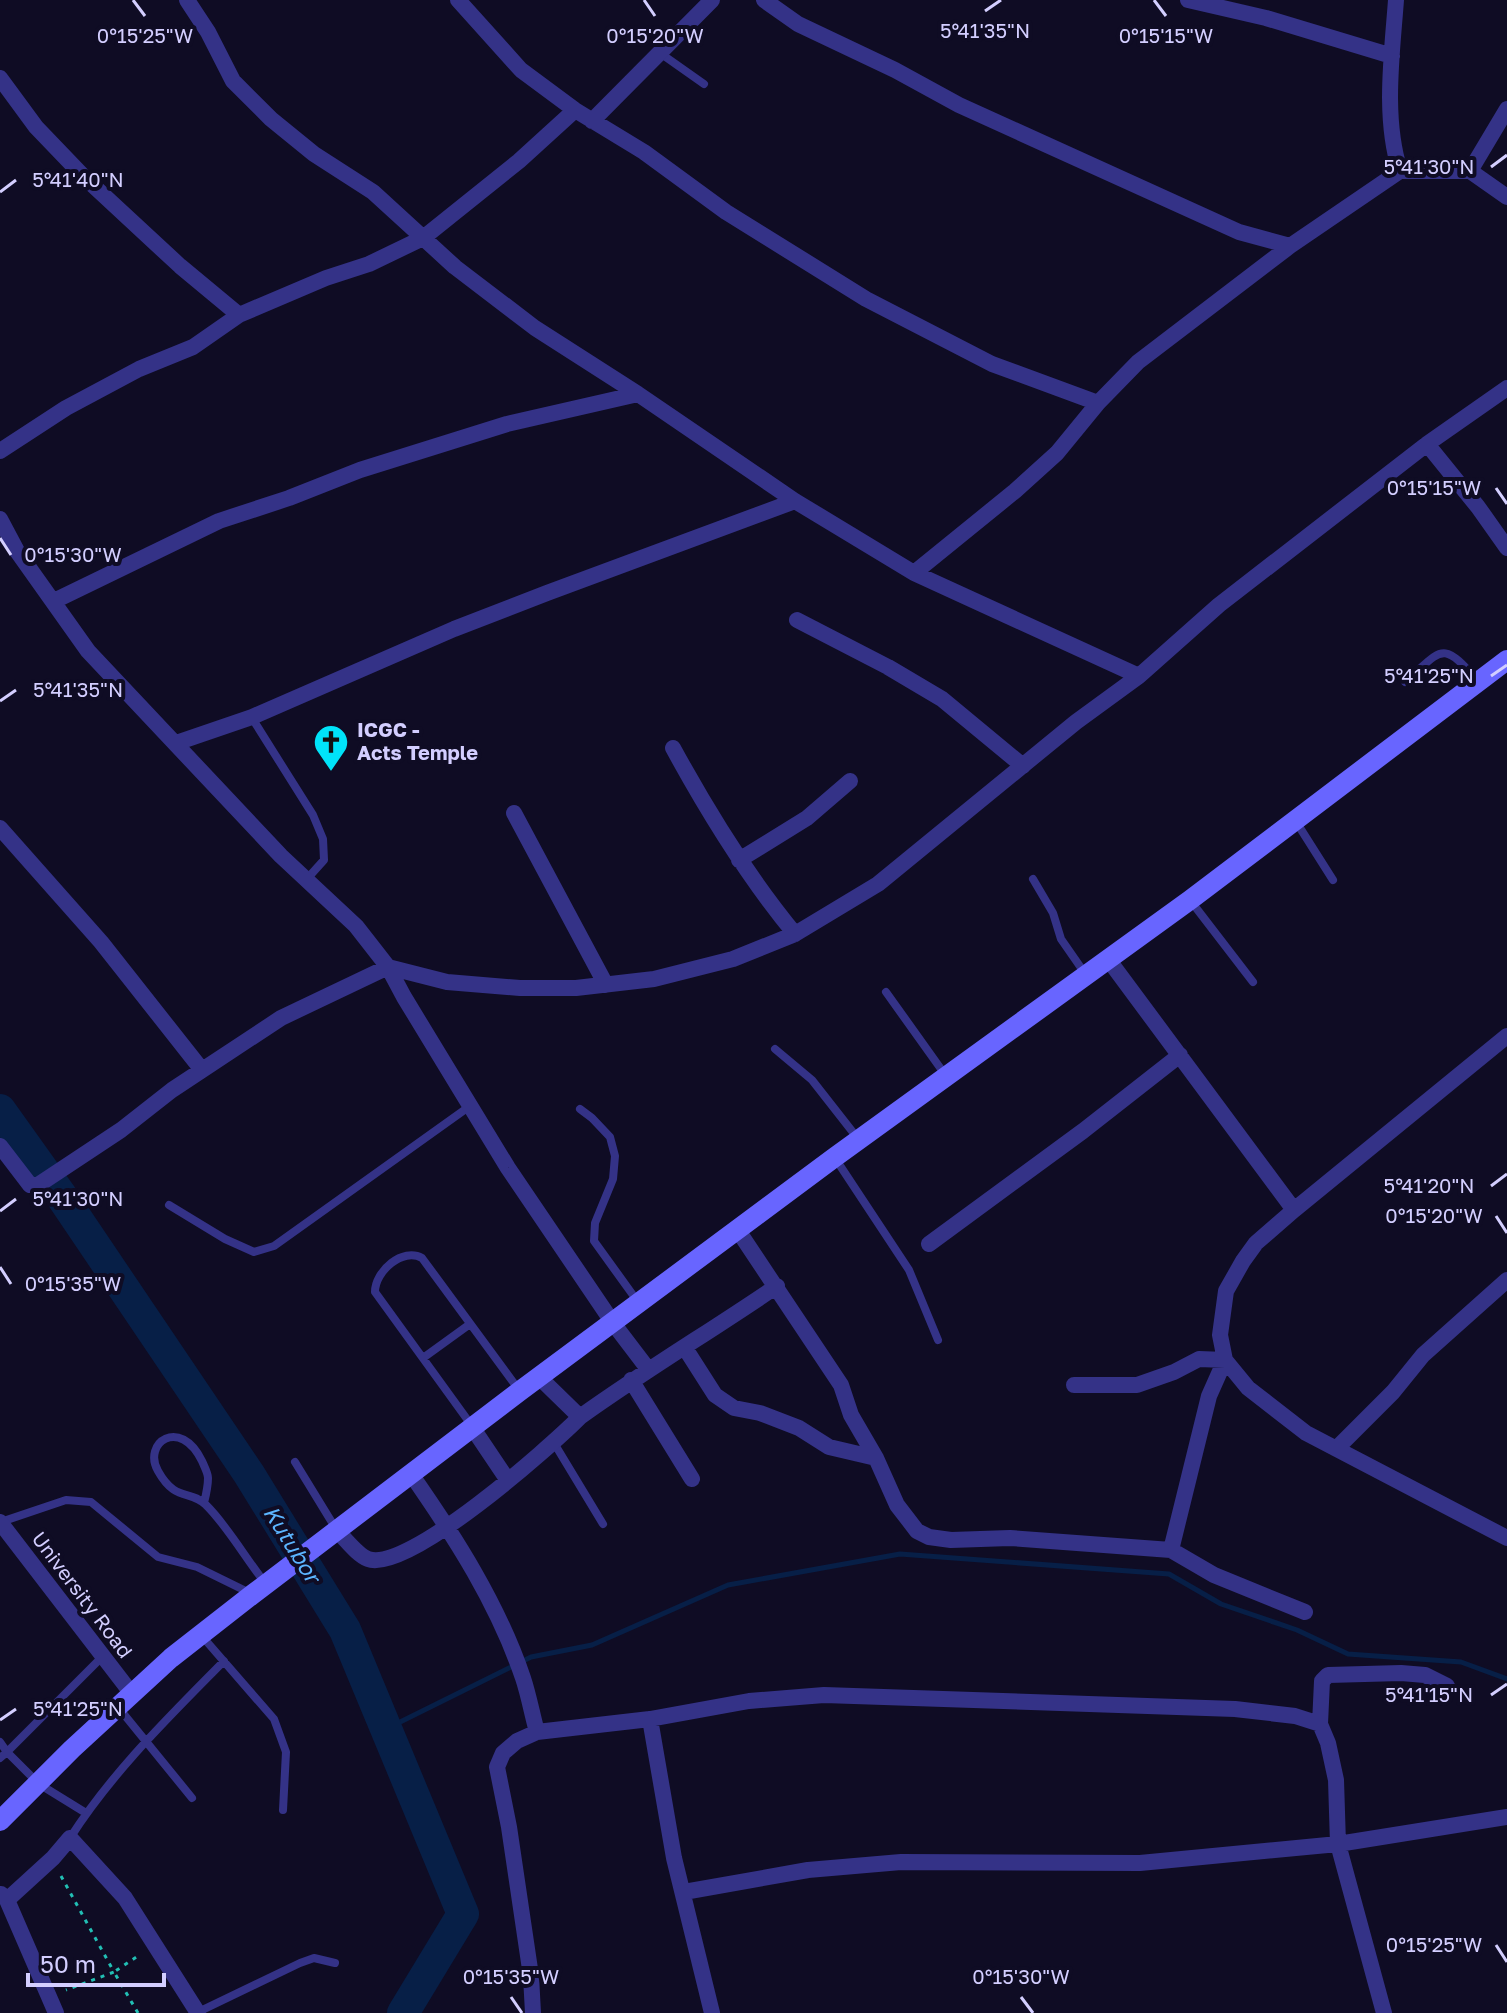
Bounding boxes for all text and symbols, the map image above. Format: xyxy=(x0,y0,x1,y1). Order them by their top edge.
text: 5°41'35"N xyxy=(940,18,1030,42)
text: 0°15'25"W xyxy=(97,23,193,47)
text: 0°15'20"W xyxy=(606,23,704,47)
text: 0°15'15"W xyxy=(1119,23,1213,47)
text: 5°41'30"N xyxy=(1384,154,1475,178)
text: 5°41'40"N xyxy=(32,167,124,191)
text: 0°15'15"W xyxy=(1387,475,1481,499)
text: 0°15'30"W xyxy=(24,542,122,566)
text: 5°41'25"N xyxy=(1384,663,1474,687)
text: 5°41'35"N xyxy=(33,677,123,701)
place label: ICGC - Acts Temple xyxy=(357,717,478,764)
church icon: ICGC - Acts Temple xyxy=(312,723,350,773)
text: 5°41'20"N xyxy=(1384,1173,1474,1197)
text: 5°41'30"N xyxy=(33,1186,124,1210)
text: 0°15'20"W xyxy=(1385,1203,1483,1227)
text: 0°15'35"W xyxy=(25,1271,121,1295)
water label: Kutubor xyxy=(258,1500,328,1590)
street label: University Road xyxy=(27,1526,138,1662)
text: 5°41'15"N xyxy=(1385,1682,1473,1706)
text: 5°41'25"N xyxy=(33,1696,123,1720)
text: 0°15'25"W xyxy=(1386,1932,1482,1956)
scale bar xyxy=(28,1937,164,1987)
text: 50 m xyxy=(40,1949,96,1978)
text: 0°15'35"W xyxy=(463,1964,559,1988)
text: 0°15'30"W xyxy=(972,1964,1070,1988)

